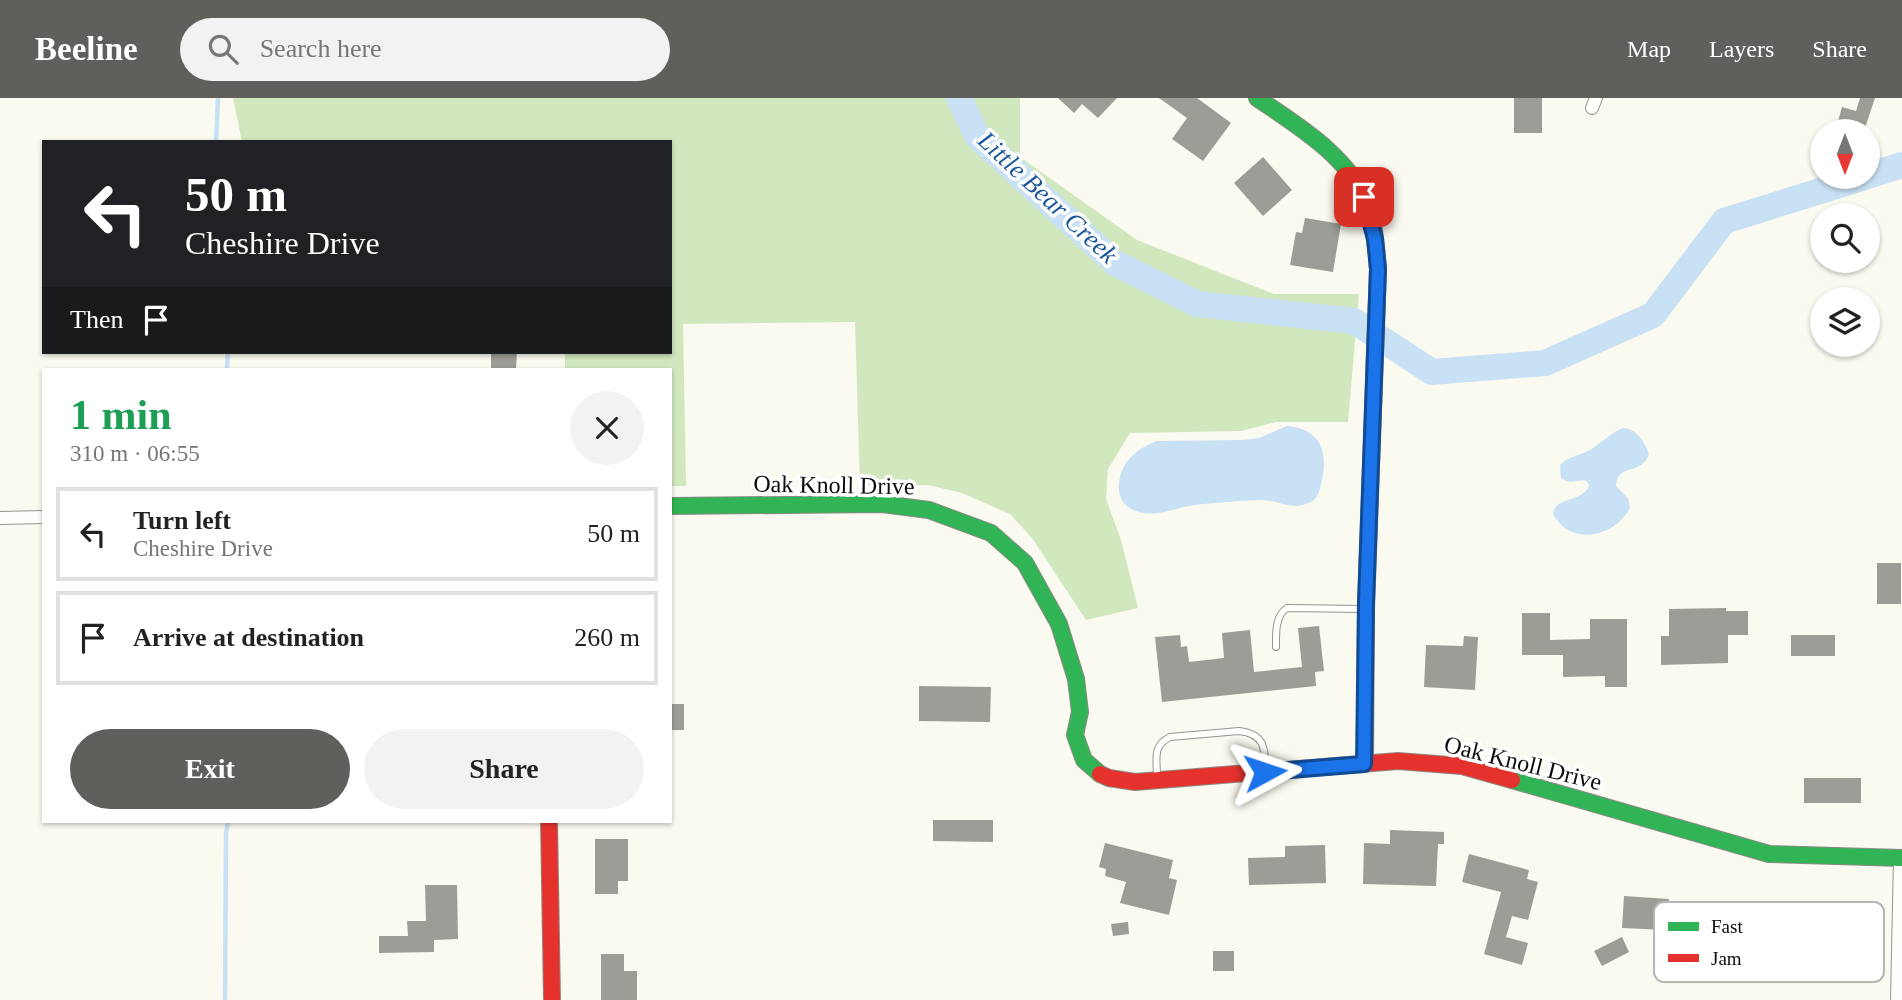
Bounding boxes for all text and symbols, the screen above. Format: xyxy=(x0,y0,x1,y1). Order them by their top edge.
search box xyxy=(180,18,670,81)
icon: search xyxy=(204,30,242,68)
text: Beeline xyxy=(35,31,138,67)
text: Search here xyxy=(260,34,382,63)
text: Map xyxy=(1627,36,1671,62)
text: Layers xyxy=(1709,36,1774,62)
text: Share xyxy=(1812,36,1867,62)
north arrow xyxy=(1810,119,1880,189)
map controls xyxy=(1810,119,1880,357)
water label: Little Bear Creek xyxy=(971,125,1124,270)
text: 50 m xyxy=(185,167,287,222)
pin xyxy=(1334,167,1394,227)
icon: left xyxy=(70,168,161,259)
icon: arrive xyxy=(1345,178,1383,216)
button: search xyxy=(1810,203,1880,273)
text: Cheshire Drive xyxy=(185,225,380,261)
button: layers xyxy=(1810,287,1880,357)
icon: arrive xyxy=(137,301,175,339)
text: Then xyxy=(70,305,123,334)
button: close xyxy=(570,391,644,465)
text: 1 min xyxy=(70,392,172,438)
text: 310 m · 06:55 xyxy=(70,441,200,466)
street label: Oak Knoll Drive xyxy=(753,471,915,499)
text: Turn left xyxy=(133,506,231,535)
icon: left xyxy=(74,515,112,553)
text: 50 m xyxy=(587,519,640,548)
text: Cheshire Drive xyxy=(133,536,273,561)
icon: arrive xyxy=(74,619,112,657)
text: Arrive at destination xyxy=(133,623,364,652)
text: 260 m xyxy=(574,623,640,652)
button: Exit xyxy=(70,729,350,809)
button: Share xyxy=(364,729,644,809)
street label: Oak Knoll Drive xyxy=(1442,731,1604,795)
position arrow xyxy=(1228,735,1302,809)
legend xyxy=(1654,902,1884,982)
text: Fast xyxy=(1711,916,1743,937)
text: Jam xyxy=(1711,948,1742,969)

